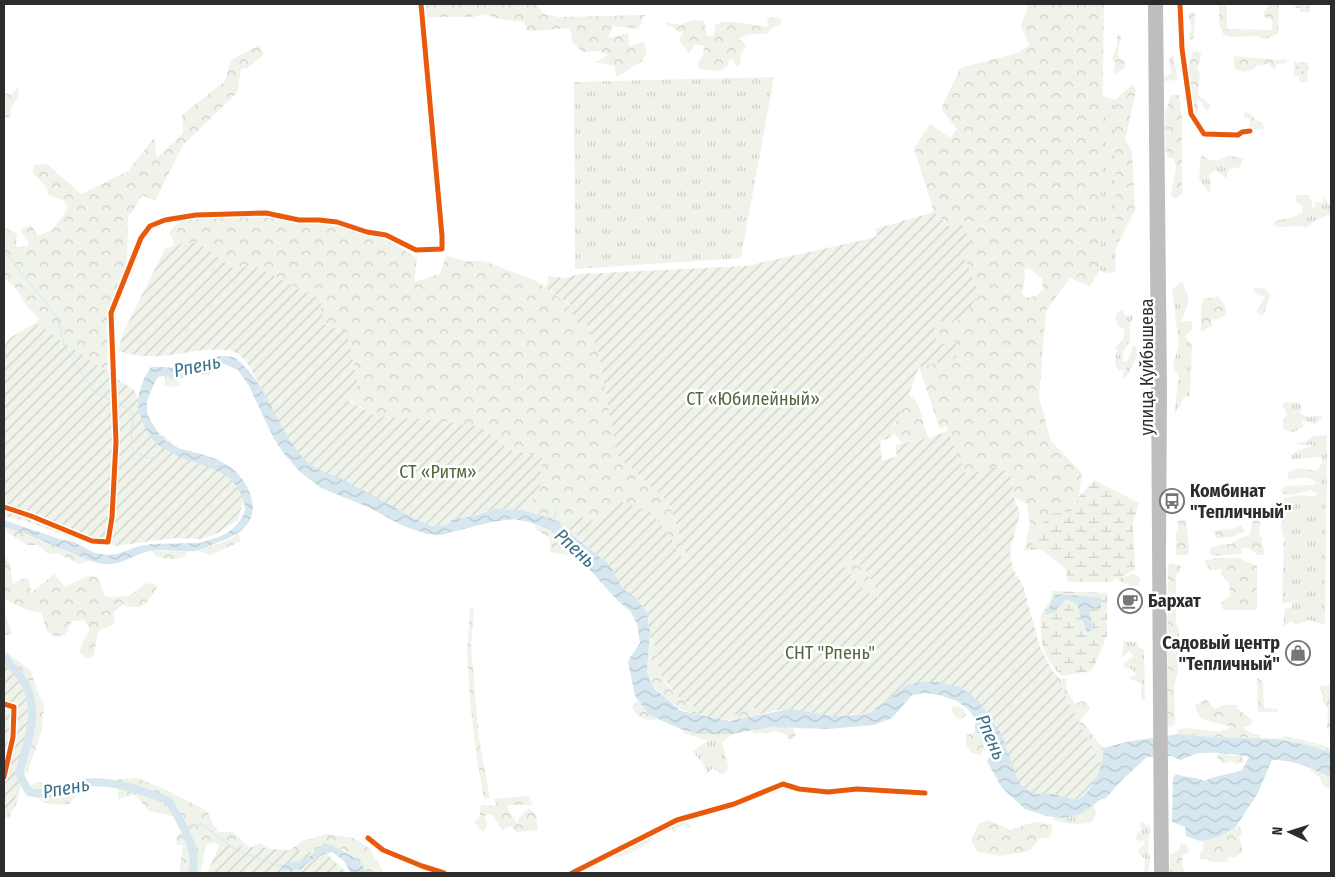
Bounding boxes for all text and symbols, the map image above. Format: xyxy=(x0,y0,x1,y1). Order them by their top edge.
street label: улица Куйбышева xyxy=(1136,298,1158,436)
water label: Рпень xyxy=(172,350,223,382)
park label: СТ «Юбилейный» xyxy=(686,388,820,410)
park label: СТ «Ритм» xyxy=(399,461,477,483)
place label: Комбинат "Тепличный" xyxy=(1190,480,1292,523)
bus stop icon: Комбинат "Тепличный" xyxy=(1159,488,1185,514)
water label: Рпень xyxy=(550,524,600,573)
cafe icon: Бархат xyxy=(1117,588,1143,614)
place label: Бархат xyxy=(1148,590,1201,612)
place label: Садовый центр "Тепличный" xyxy=(1162,632,1280,675)
shop icon: Садовый центр "Тепличный" xyxy=(1285,640,1311,666)
park label: СНТ "Рпень" xyxy=(785,642,875,664)
water label: Рпень xyxy=(971,711,1011,763)
water label: Рпень xyxy=(41,773,91,803)
north arrow xyxy=(1265,807,1315,857)
text: N xyxy=(1269,826,1286,836)

